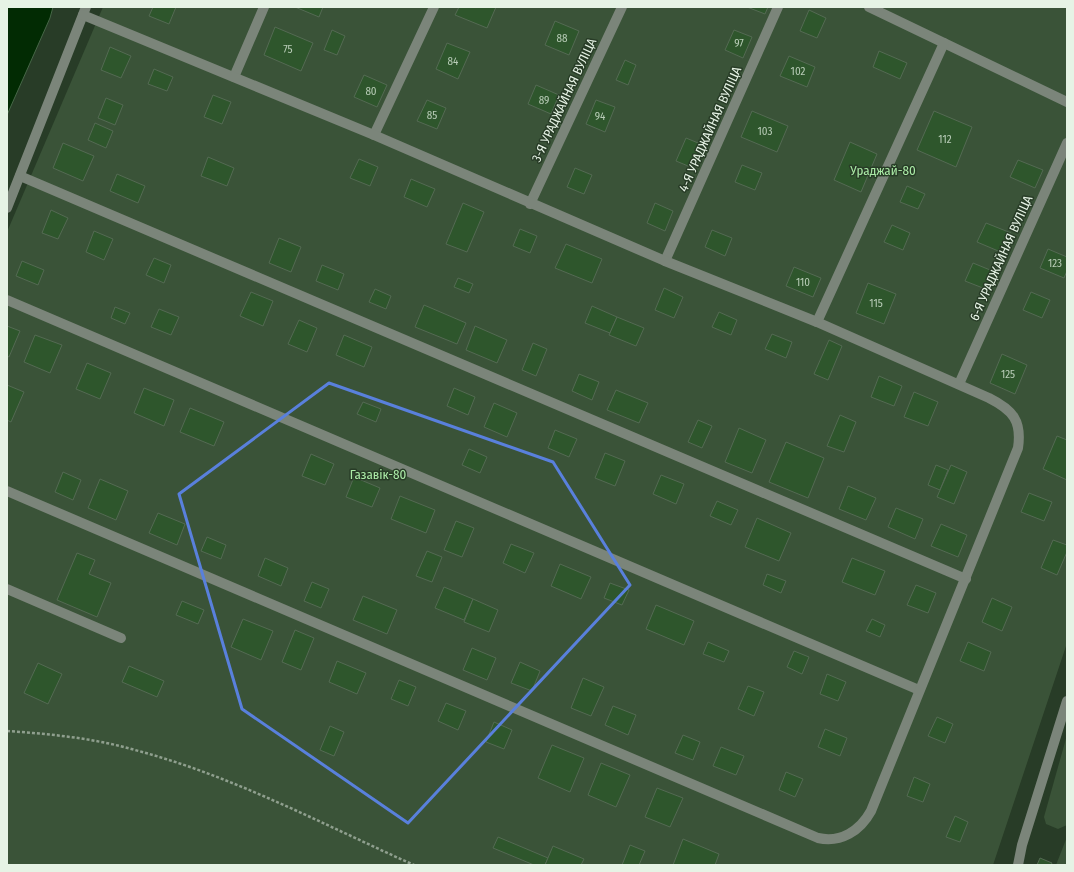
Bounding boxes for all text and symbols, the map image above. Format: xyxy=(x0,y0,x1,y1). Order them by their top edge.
house number: 88 xyxy=(557,32,568,45)
street label: 3-Я УРАДЖАЙНАЯ ВУЛІЦА xyxy=(529,36,599,164)
house number: 97 xyxy=(734,37,744,50)
house number: 75 xyxy=(283,43,293,56)
house number: 84 xyxy=(448,55,459,68)
street label: 4-Я УРАДЖАЙНАЯ ВУЛІЦА xyxy=(676,64,744,194)
house number: 102 xyxy=(791,65,806,78)
house number: 80 xyxy=(365,85,377,98)
house number: 89 xyxy=(539,94,549,107)
house number: 85 xyxy=(427,109,437,122)
house number: 94 xyxy=(595,110,606,123)
house number: 103 xyxy=(758,125,772,138)
house number: 112 xyxy=(938,133,952,146)
park label: Ураджай-80 xyxy=(849,163,916,178)
street label: 6-Я УРАДЖАЙНАЯ ВУЛІЦА xyxy=(967,193,1035,323)
house number: 123 xyxy=(1048,257,1062,270)
house number: 110 xyxy=(796,276,810,289)
house number: 115 xyxy=(869,297,883,310)
house number: 125 xyxy=(1001,368,1015,381)
park label: Газавік-80 xyxy=(350,467,407,482)

